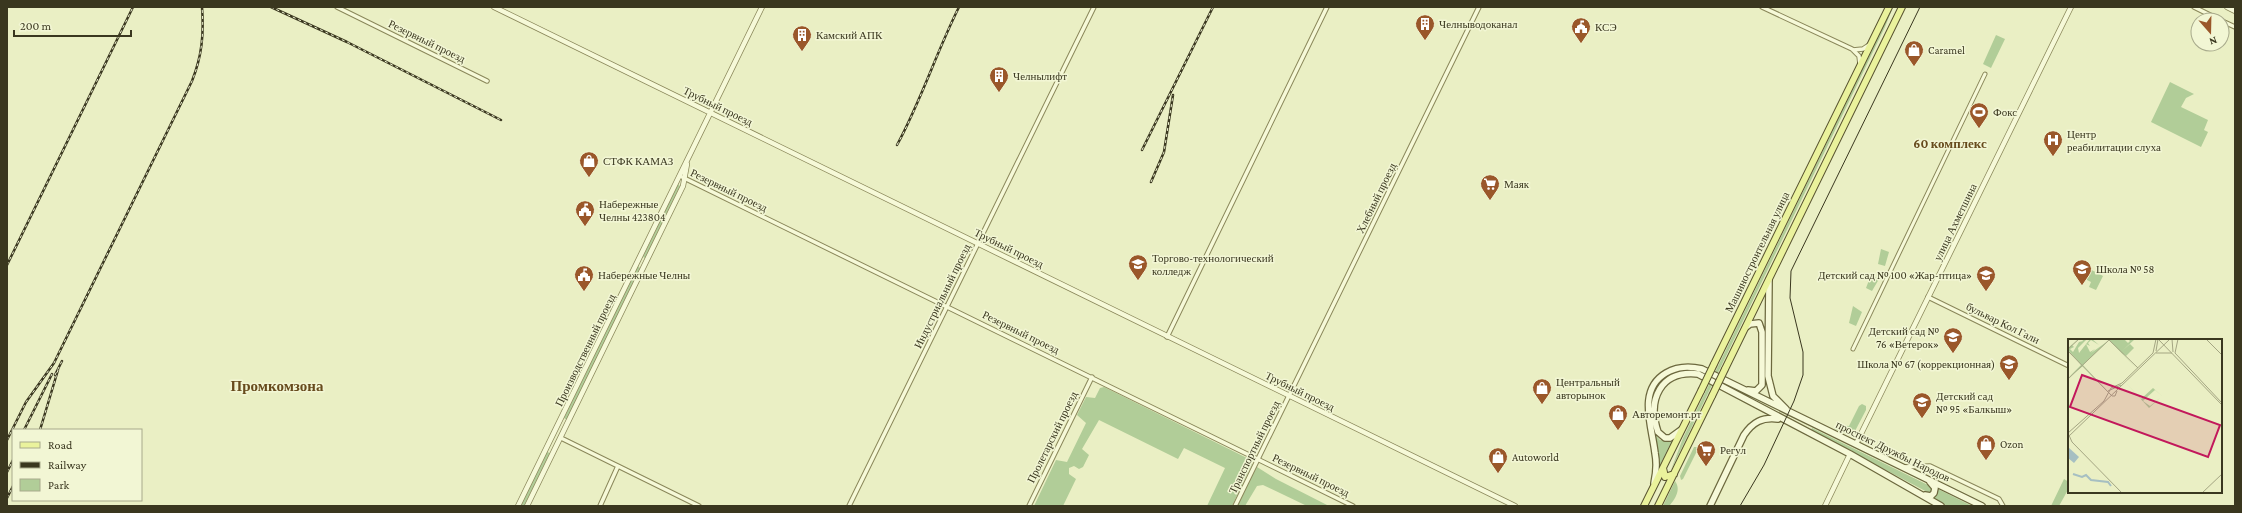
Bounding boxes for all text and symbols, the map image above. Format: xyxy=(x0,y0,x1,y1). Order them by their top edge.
scale bar xyxy=(14,12,131,38)
north arrow xyxy=(2190,12,2230,52)
building icon: Челныводоканал xyxy=(1414,13,1436,41)
public building icon: КСЭ xyxy=(1570,16,1592,44)
street label: Резервный проезд xyxy=(387,17,468,65)
place label: Челныводоканал xyxy=(1439,18,1518,30)
text: 200 m xyxy=(20,19,52,33)
place label: КСЭ xyxy=(1595,21,1617,33)
building icon: Камский АПК xyxy=(791,24,813,52)
place label: Камский АПК xyxy=(816,29,883,41)
text: N xyxy=(2207,34,2219,48)
shop icon: Caramel xyxy=(1903,39,1925,67)
place label: Caramel xyxy=(1928,44,1965,56)
building icon: Челнылифт xyxy=(988,65,1010,93)
place label: Челнылифт xyxy=(1013,70,1067,82)
street label: Трубный проезд xyxy=(681,84,755,128)
sports icon: Фокс xyxy=(1968,101,1990,129)
place label: Фокс xyxy=(1993,106,2017,118)
place label: Центр реабилитации слуха xyxy=(2067,128,2161,153)
hospital icon: Центр реабилитации слуха xyxy=(2042,129,2064,157)
district label: 60 комплекс xyxy=(1913,136,1987,151)
shop icon: СТФК КАМАЗ xyxy=(578,150,600,178)
place label: СТФК КАМАЗ xyxy=(603,155,674,167)
street label: Хлебный проезд xyxy=(1354,160,1398,235)
street label: Резервный проезд xyxy=(689,166,770,214)
supermarket icon: Маяк xyxy=(1479,173,1501,201)
place label: Маяк xyxy=(1504,178,1530,190)
street label: улица Ахметшина xyxy=(1931,181,1979,263)
street label: Машиностроительная улица xyxy=(1723,190,1792,314)
place label: Набережные Челны 423804 xyxy=(599,198,666,223)
public building icon: Набережные Челны 423804 xyxy=(574,199,596,227)
street label: Трубный проезд xyxy=(972,226,1046,270)
street label: Индустриальный проезд xyxy=(911,241,973,350)
place label: Торгово-технологический колледж xyxy=(1152,252,1274,277)
school or university icon: Торгово-технологический колледж xyxy=(1127,253,1149,281)
school or university icon: Школа № 58 xyxy=(2071,258,2093,286)
place label: Школа № 58 xyxy=(2096,263,2154,275)
public building icon: Набережные Челны xyxy=(573,264,595,292)
school or university icon: Детский сад № 100 «Жар-птица» xyxy=(1975,264,1997,292)
place label: Набережные Челны xyxy=(598,269,691,281)
place label: Детский сад № 100 «Жар-птица» xyxy=(1818,269,1972,281)
street label: Производственный проезд xyxy=(553,291,618,408)
street label: бульвар Кол Гали xyxy=(1964,300,2042,346)
street label: Резервный проезд xyxy=(981,308,1062,356)
place label: Детский сад № 76 «Ветерок» xyxy=(1868,325,1939,350)
school or university icon: Детский сад № 76 «Ветерок» xyxy=(1942,326,1964,354)
inset map xyxy=(2068,339,2222,493)
school or university icon: Школа № 67 (коррекционная) xyxy=(1998,353,2020,381)
place label: Школа № 67 (коррекционная) xyxy=(1857,358,1995,371)
street label: Трубный проезд xyxy=(1263,369,1337,413)
place label: Центральный авторынок xyxy=(1556,376,1620,401)
shop icon: Центральный авторынок xyxy=(1531,377,1553,405)
district label: Промкомзона xyxy=(231,378,324,394)
street label: Пролетарский проезд xyxy=(1025,389,1080,485)
place label: Детский сад № 95 «Балкыш» xyxy=(1936,390,2012,415)
school or university icon: Детский сад № 95 «Балкыш» xyxy=(1911,391,1933,419)
street label: Транспортный проезд xyxy=(1226,398,1282,495)
shop icon: Авторемонт.рт xyxy=(1607,403,1629,431)
place label: Авторемонт.рт xyxy=(1632,408,1701,420)
street label: проспект Дружбы Народов xyxy=(1834,418,1952,484)
legend xyxy=(12,429,142,501)
shop icon: Ozon xyxy=(1975,433,1997,461)
text: Road xyxy=(48,438,73,452)
place label: Ozon xyxy=(2000,438,2023,450)
supermarket icon: Регул xyxy=(1695,439,1717,467)
place label: Регул xyxy=(1720,444,1746,456)
shop icon: Autoworld xyxy=(1487,446,1509,474)
street label: Резервный проезд xyxy=(1271,451,1352,499)
place label: Autoworld xyxy=(1512,451,1559,463)
text: Railway xyxy=(48,458,87,472)
text: Park xyxy=(48,478,70,492)

